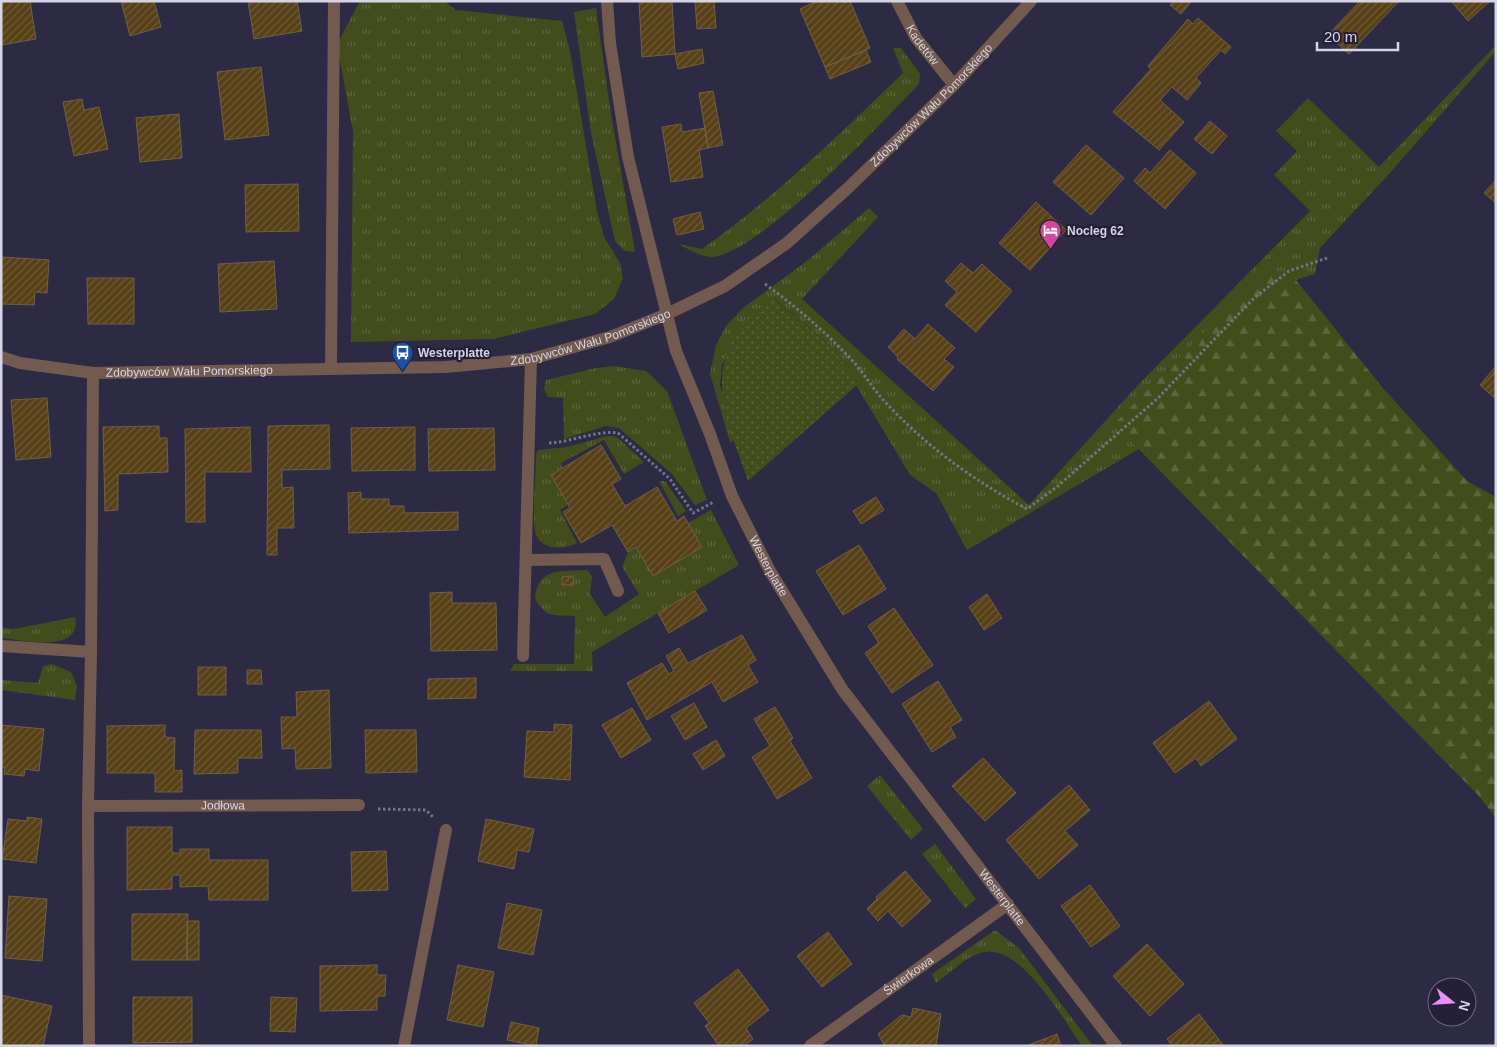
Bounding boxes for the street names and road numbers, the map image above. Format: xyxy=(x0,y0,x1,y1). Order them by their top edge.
street label: Kadetów xyxy=(903,22,942,68)
street label: Zdobywców Wału Pomorskiego xyxy=(867,41,995,169)
street label: Zdobywców Wału Pomorskiego xyxy=(510,306,673,368)
street label: Zdobywców Wału Pomorskiego xyxy=(106,363,273,380)
street label: Westerplatte xyxy=(746,533,791,599)
street label: Jodłowa xyxy=(201,798,245,813)
street label: Westerplatte xyxy=(976,867,1028,929)
street label: Świerkowa xyxy=(880,953,936,998)

